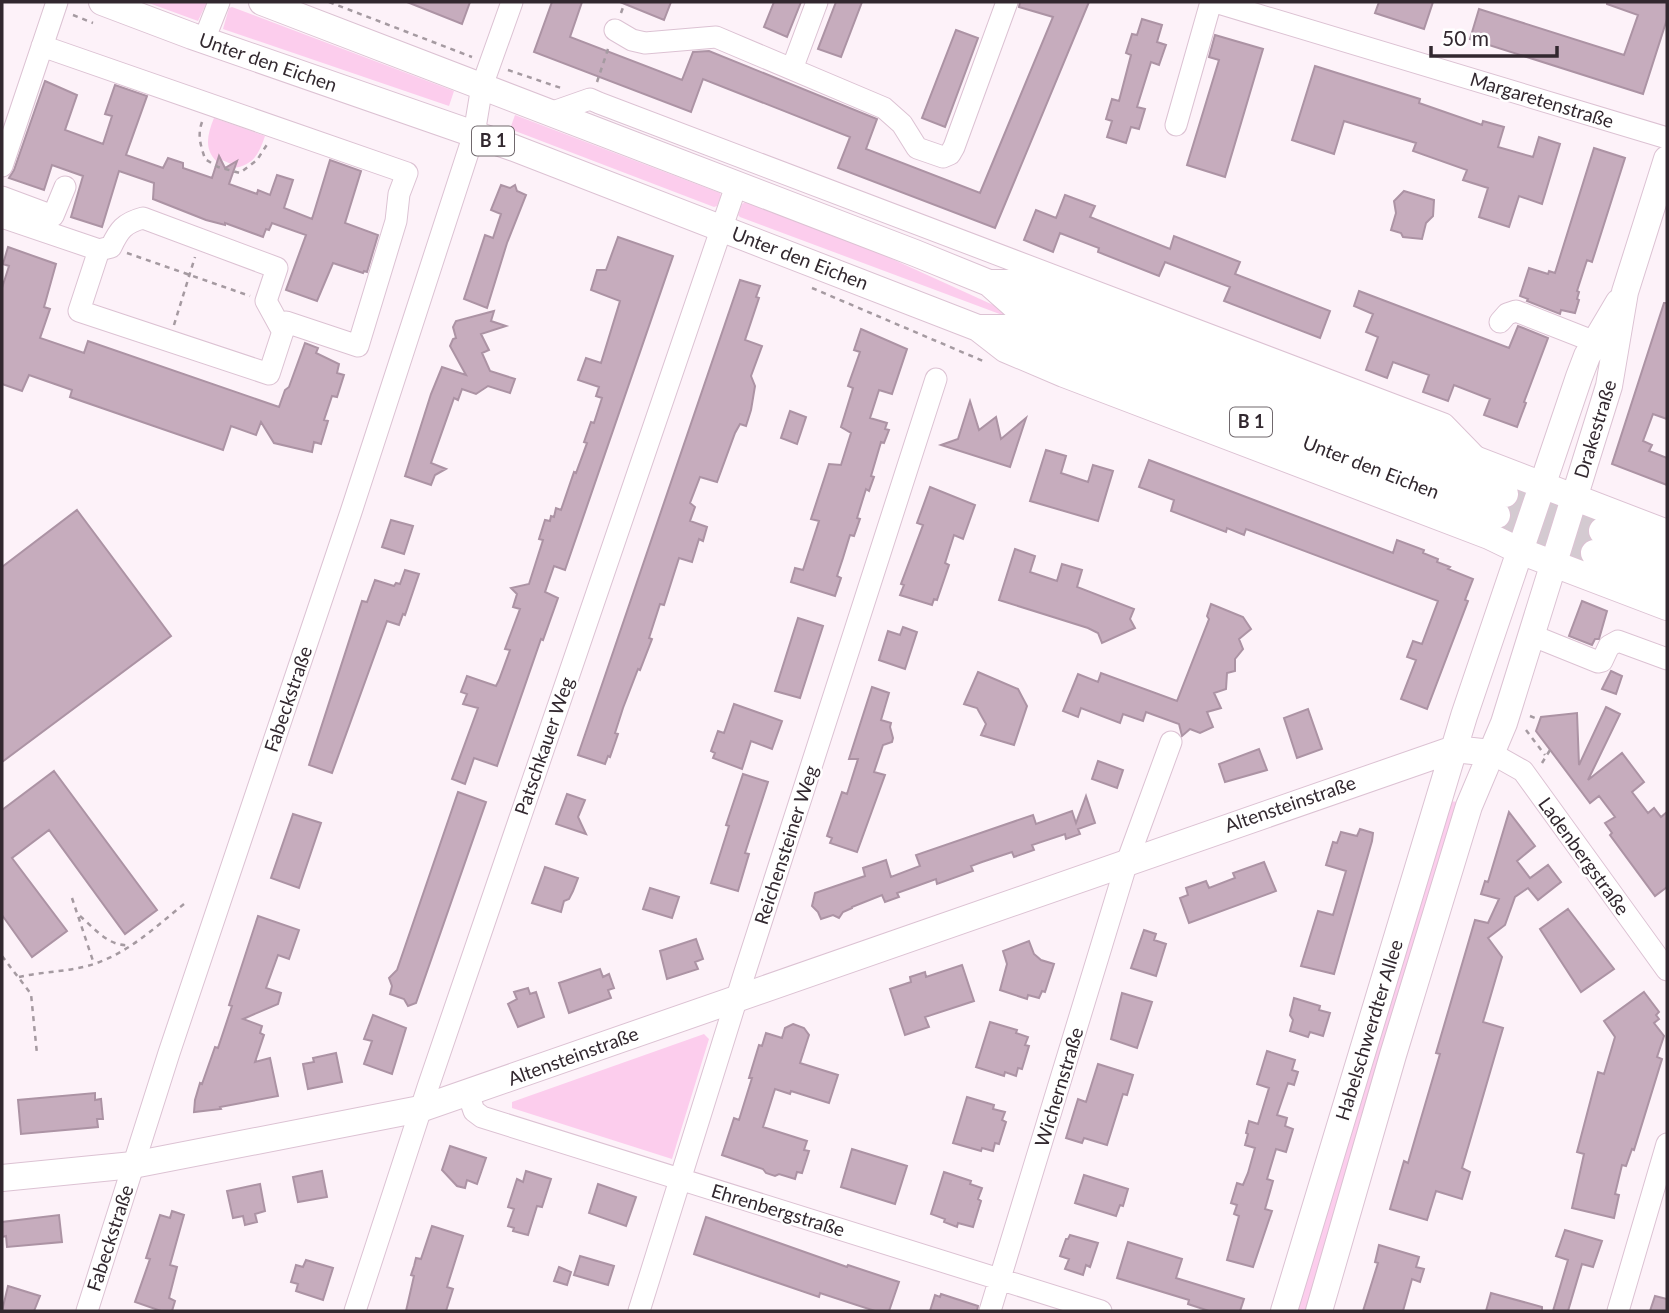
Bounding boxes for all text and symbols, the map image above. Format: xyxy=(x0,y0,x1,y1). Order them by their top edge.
scale bar xyxy=(1431,14,1557,58)
text: 50 m xyxy=(1442,25,1489,50)
street label: Unter den Eichen xyxy=(196,27,340,96)
street label: Margaretenstraße xyxy=(1468,67,1617,132)
road number: B 1 xyxy=(472,126,514,156)
street label: Unter den Eichen xyxy=(729,221,872,294)
street label: Drakestraße xyxy=(1569,377,1620,481)
road number: B 1 xyxy=(1230,408,1272,436)
street label: Unter den Eichen xyxy=(1300,430,1443,503)
street label: Fabeckstraße xyxy=(259,643,316,755)
street label: Patschkauer Weg xyxy=(509,674,578,818)
street label: Reichensteiner Weg xyxy=(749,762,822,927)
street label: Altensteinstraße xyxy=(1221,770,1358,837)
street label: Ladenbergstraße xyxy=(1534,792,1635,919)
street label: Habelschwerdter Allee xyxy=(1330,937,1407,1123)
street label: Altensteinstraße xyxy=(504,1021,641,1090)
street label: Wichernstraße xyxy=(1029,1024,1088,1149)
street label: Ehrenbergstraße xyxy=(709,1178,848,1241)
street label: Fabeckstraße xyxy=(82,1182,138,1294)

